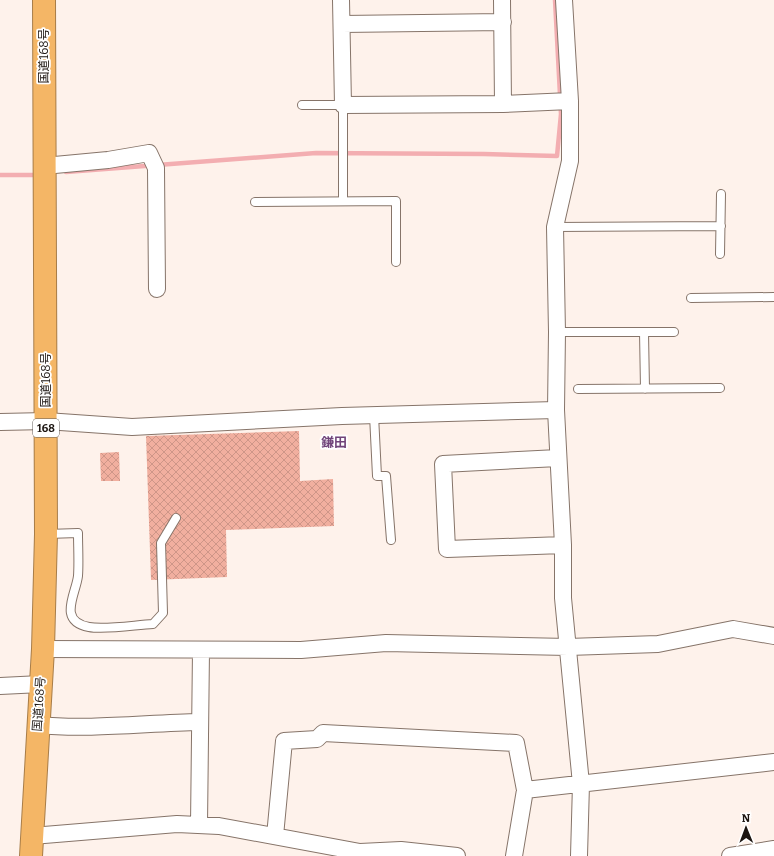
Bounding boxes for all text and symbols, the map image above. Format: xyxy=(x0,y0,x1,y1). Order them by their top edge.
street label: 国道168号 xyxy=(37,28,51,84)
street label: 国道168号 xyxy=(39,352,53,408)
road number: 168 xyxy=(33,419,59,437)
district label: 鎌田 xyxy=(321,435,347,450)
street label: 国道168号 xyxy=(30,676,48,732)
north arrow xyxy=(726,808,766,848)
text: N xyxy=(741,812,751,825)

